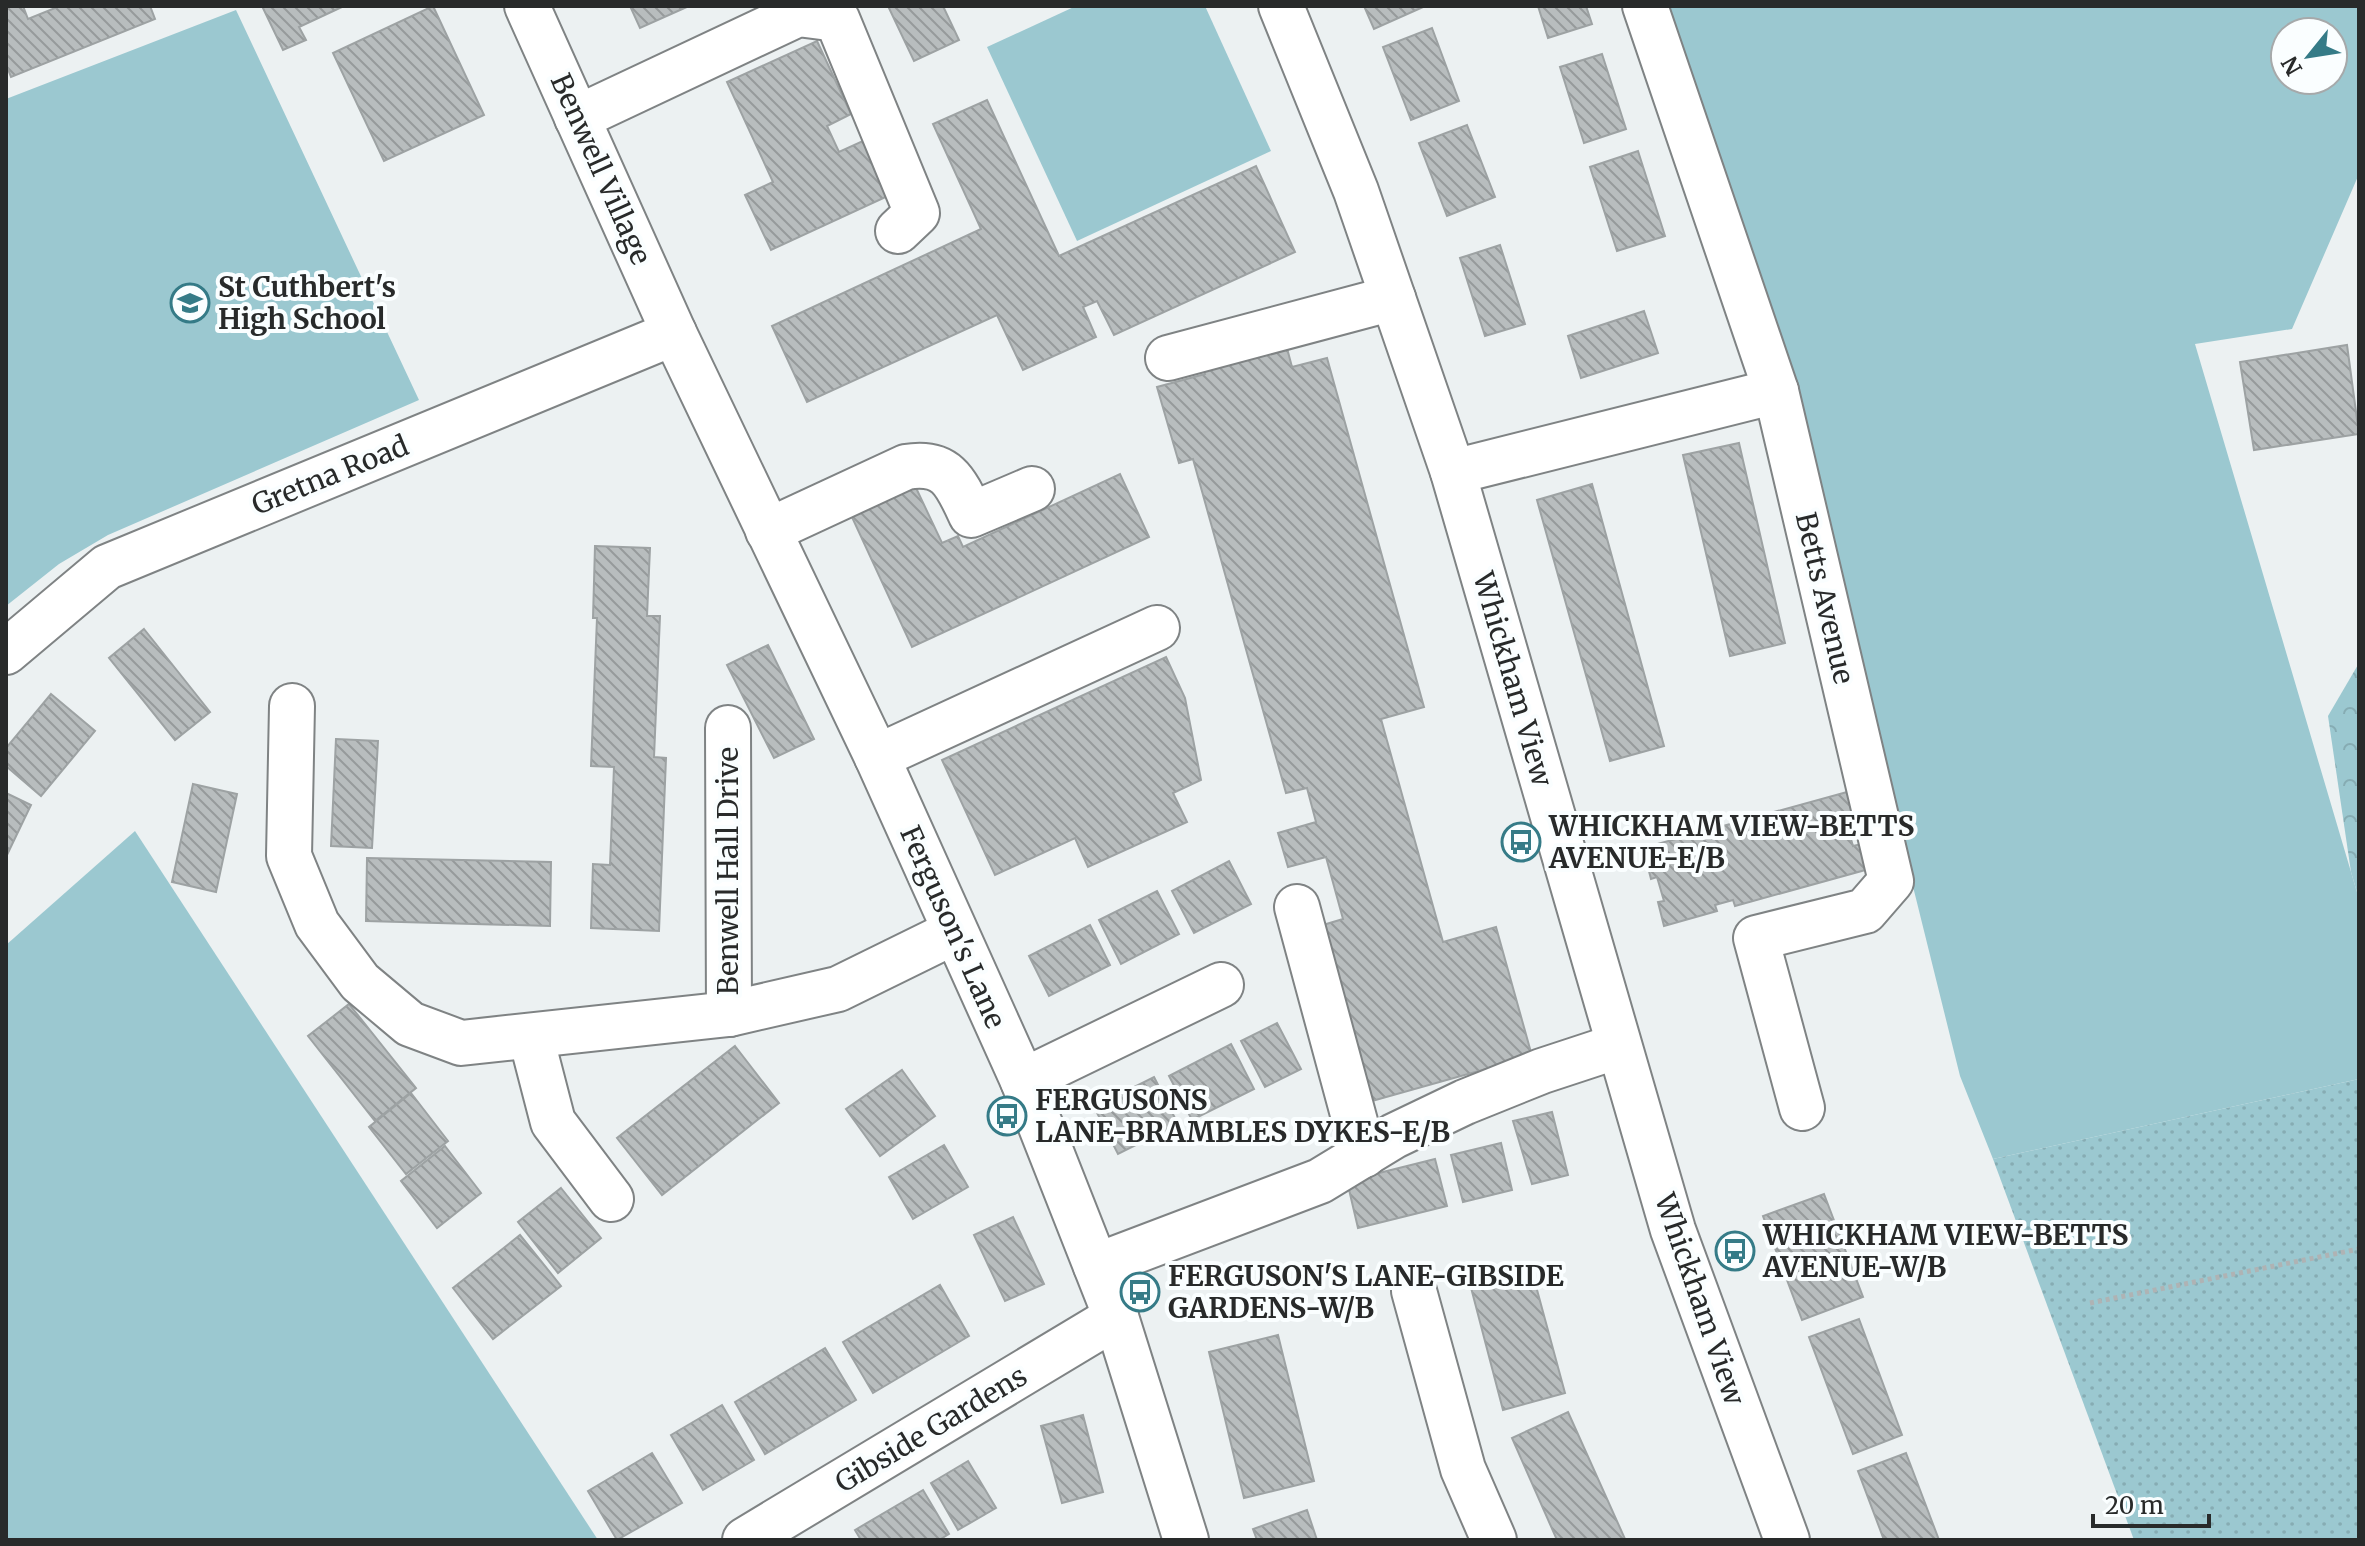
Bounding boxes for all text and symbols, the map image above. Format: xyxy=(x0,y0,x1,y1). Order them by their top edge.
north arrow xyxy=(2269,16,2349,96)
text: N xyxy=(2275,51,2308,81)
street label: Benwell Village xyxy=(543,68,659,270)
place label: St Cuthbert's High School xyxy=(218,269,396,337)
school or university icon: St Cuthbert's High School xyxy=(169,282,211,324)
street label: Gretna Road xyxy=(246,427,414,523)
street label: Betts Avenue xyxy=(1788,509,1862,687)
street label: Whickham View xyxy=(1465,567,1561,791)
street label: Benwell Hall Drive xyxy=(710,747,746,995)
place label: WHICKHAM VIEW-BETTS AVENUE-E/B xyxy=(1548,808,1914,876)
street label: Ferguson's Lane xyxy=(892,820,1014,1034)
bus stop icon: WHICKHAM VIEW-BETTS AVENUE-E/B xyxy=(1500,821,1542,863)
place label: FERGUSONS LANE-BRAMBLES DYKES-E/B xyxy=(1035,1082,1450,1150)
bus stop icon: FERGUSONS LANE-BRAMBLES DYKES-E/B xyxy=(986,1095,1028,1137)
street label: Whickham View xyxy=(1647,1188,1753,1410)
place label: WHICKHAM VIEW-BETTS AVENUE-W/B xyxy=(1762,1217,2128,1285)
bus stop icon: WHICKHAM VIEW-BETTS AVENUE-W/B xyxy=(1714,1230,1756,1272)
place label: FERGUSON'S LANE-GIBSIDE GARDENS-W/B xyxy=(1168,1258,1564,1326)
bus stop icon: FERGUSON'S LANE-GIBSIDE GARDENS-W/B xyxy=(1119,1271,1161,1313)
street label: Gibside Gardens xyxy=(829,1358,1033,1500)
scale bar xyxy=(2093,1478,2209,1528)
text: 20 m xyxy=(2105,1490,2164,1521)

